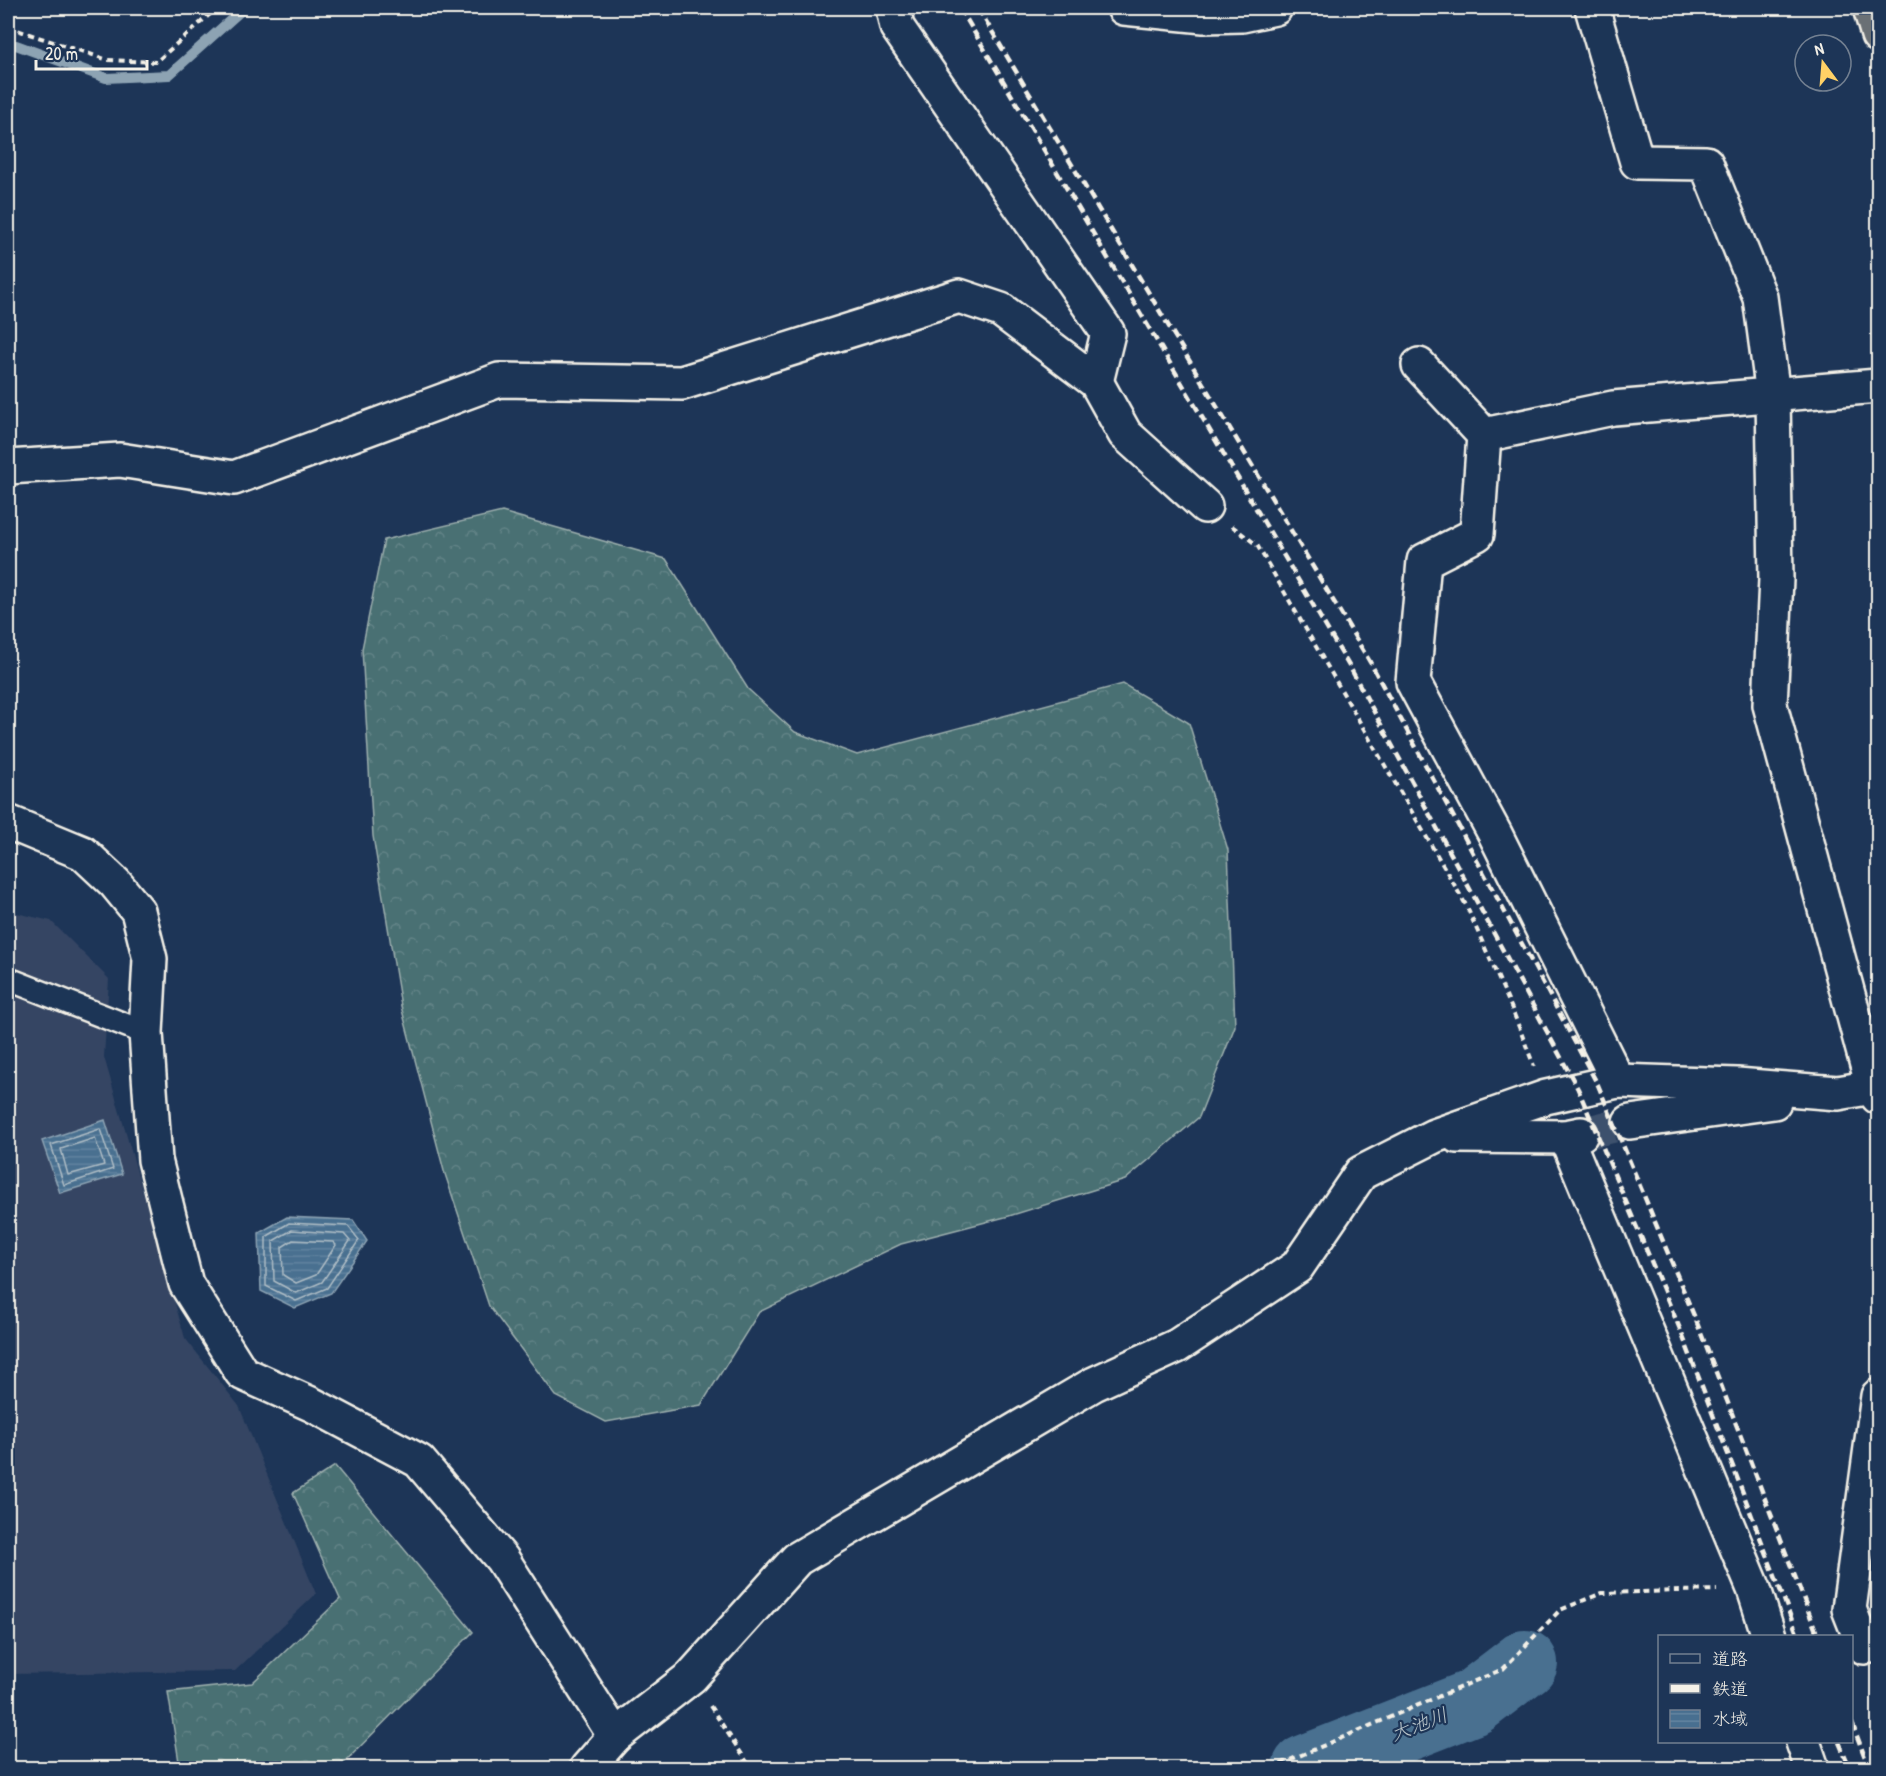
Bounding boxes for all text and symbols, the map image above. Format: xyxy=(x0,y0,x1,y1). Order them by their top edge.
scale bar xyxy=(36,33,147,71)
north arrow xyxy=(1793,33,1853,93)
text: N xyxy=(1812,37,1826,60)
text: 20 m xyxy=(45,41,78,66)
legend xyxy=(1658,1635,1853,1743)
text: 道路 xyxy=(1712,1646,1748,1671)
text: 鉄道 xyxy=(1712,1676,1748,1701)
water label: 大池川 xyxy=(1386,1700,1452,1747)
text: 水域 xyxy=(1712,1706,1748,1731)

